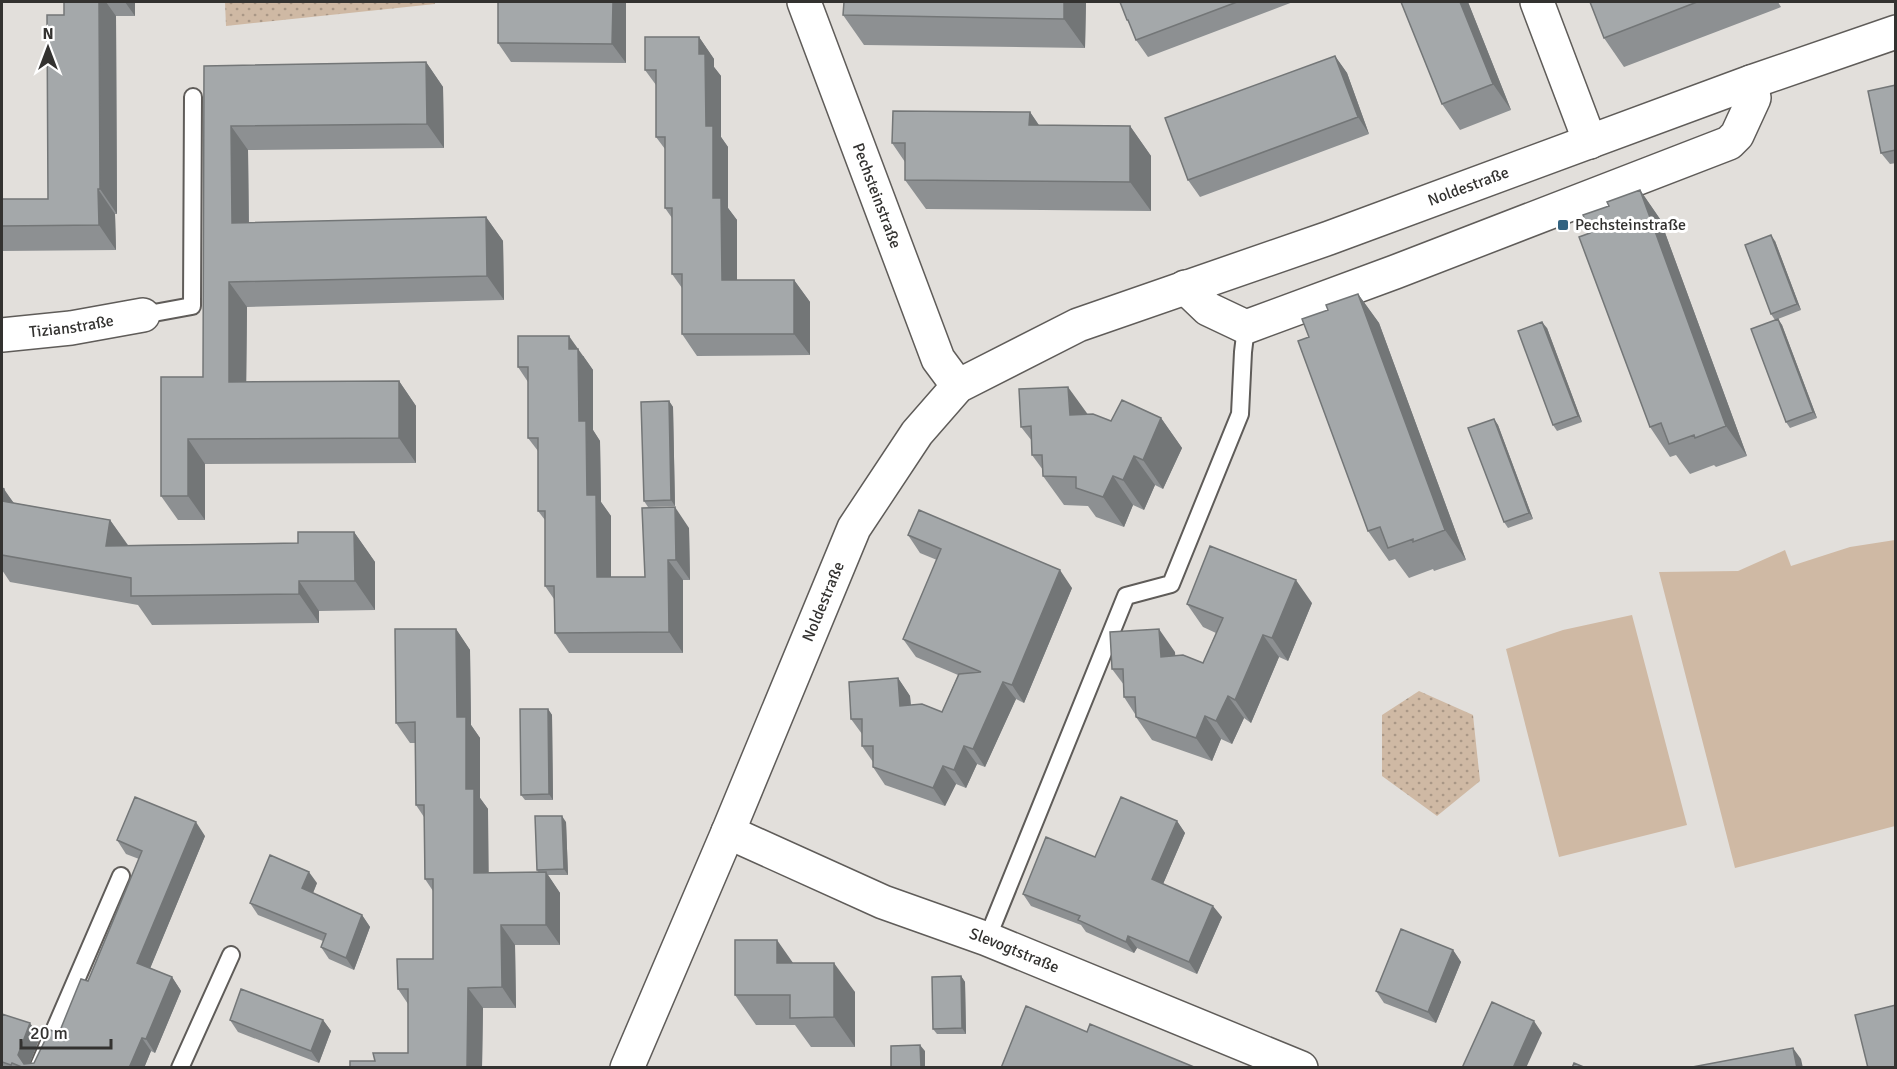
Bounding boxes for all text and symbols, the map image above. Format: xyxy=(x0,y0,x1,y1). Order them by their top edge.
north arrow xyxy=(18,18,78,78)
text: N xyxy=(42,24,54,44)
street label: Pechsteinstraße xyxy=(848,140,906,251)
street label: Noldestraße xyxy=(1425,162,1512,211)
place label: Pechsteinstraße xyxy=(1575,215,1686,235)
marker: Pechsteinstraße xyxy=(1556,218,1570,232)
street label: Tizianstraße xyxy=(28,310,115,342)
street label: Noldestraße xyxy=(798,559,849,645)
street label: Slevogtstraße xyxy=(967,924,1062,978)
scale bar xyxy=(21,1012,111,1050)
text: 20 m xyxy=(30,1022,68,1044)

